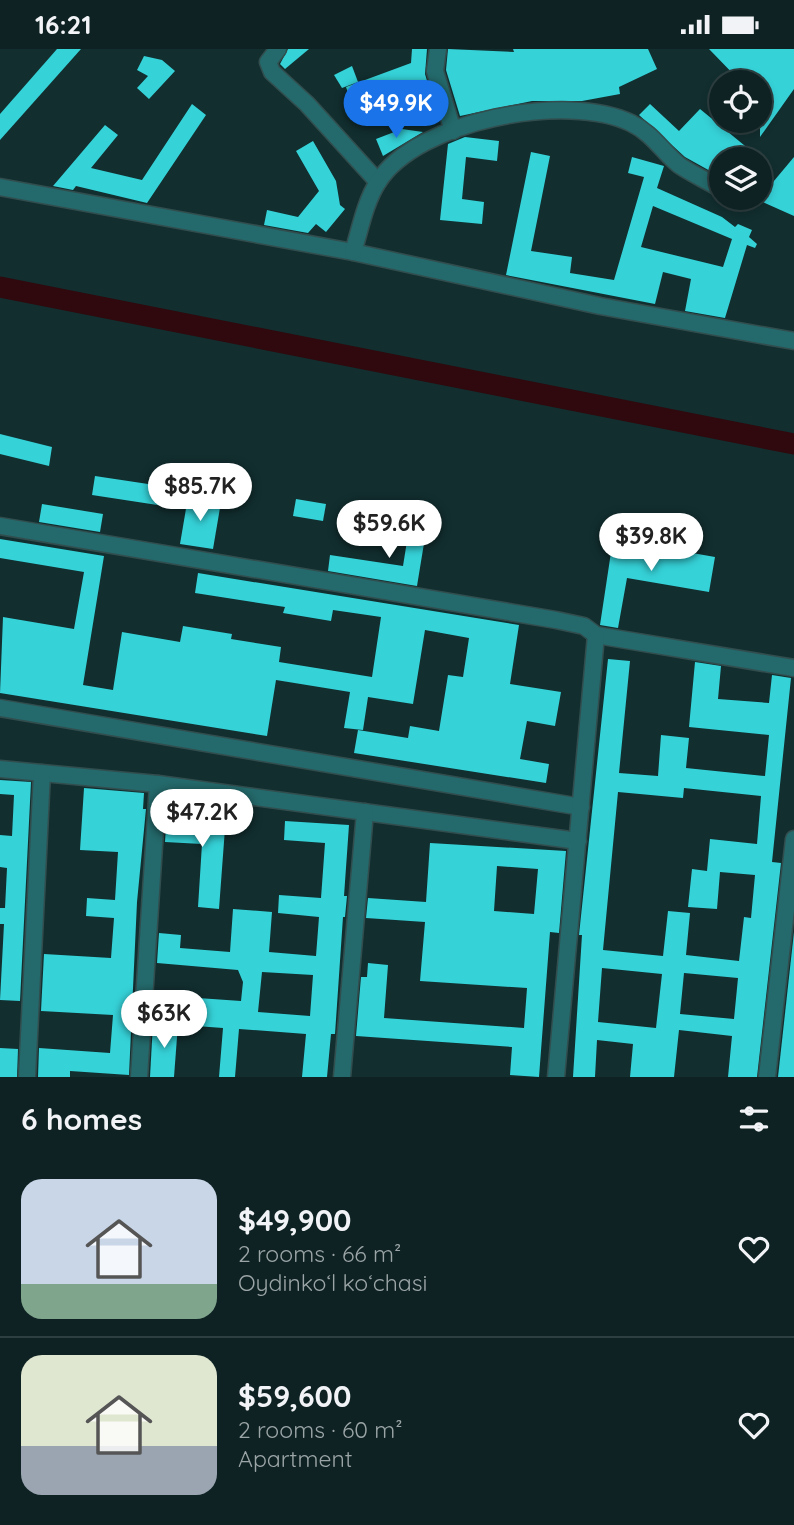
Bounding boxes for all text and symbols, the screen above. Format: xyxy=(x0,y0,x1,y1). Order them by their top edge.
text: 16:21 xyxy=(35,8,92,41)
map controls xyxy=(709,70,772,210)
button: locate xyxy=(709,70,772,133)
pin: $49.9K xyxy=(339,81,453,140)
text: $49.9K xyxy=(360,88,432,117)
button: layers xyxy=(709,147,772,210)
pin: $85.7K xyxy=(143,463,257,523)
text: $85.7K xyxy=(164,471,236,500)
pin: $59.6K xyxy=(332,501,446,560)
text: $59.6K xyxy=(353,508,425,537)
pin: $39.8K xyxy=(594,513,708,573)
text: $39.8K xyxy=(615,521,687,550)
pin: $47.2K xyxy=(145,789,259,849)
text: $47.2K xyxy=(166,797,238,826)
pin: $63K xyxy=(123,991,205,1050)
text: $63K xyxy=(137,998,191,1027)
text: 6 homes xyxy=(21,1100,142,1138)
icon: filters xyxy=(735,1100,773,1138)
text: $49,900 xyxy=(238,1201,352,1239)
icon: home xyxy=(77,1207,161,1291)
icon: heart xyxy=(735,1230,773,1268)
text: 2 rooms · 66 m² xyxy=(238,1239,401,1268)
text: Oydinkoʻl koʻchasi xyxy=(238,1268,427,1297)
text: $59,600 xyxy=(238,1377,351,1415)
icon: home xyxy=(77,1383,161,1467)
icon: heart xyxy=(735,1406,773,1444)
text: 2 rooms · 60 m² xyxy=(238,1415,403,1444)
text: Apartment xyxy=(238,1444,352,1473)

